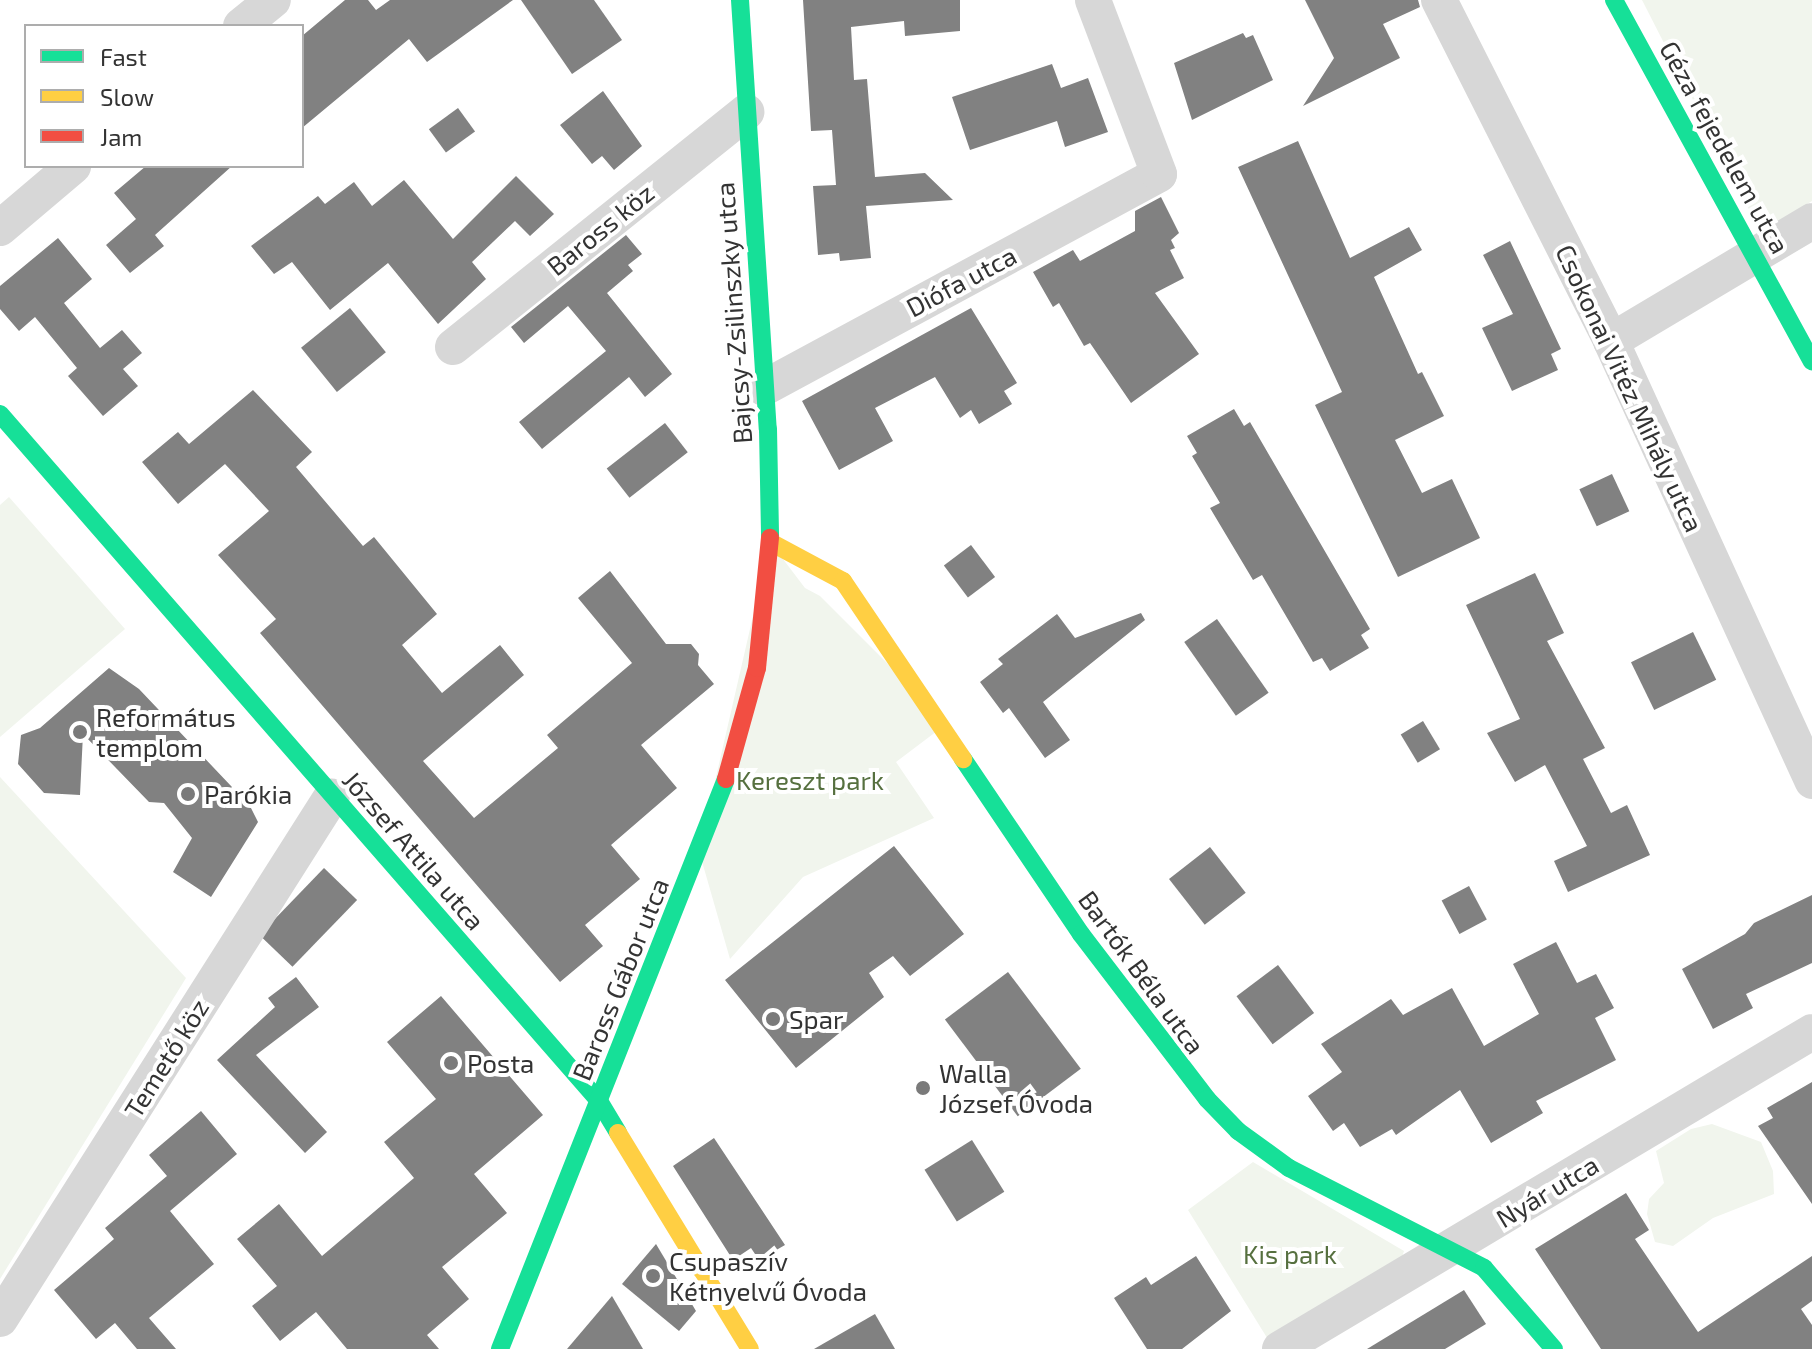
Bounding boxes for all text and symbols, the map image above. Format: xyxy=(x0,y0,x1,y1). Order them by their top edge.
legend xyxy=(24,24,304,168)
street label: Géza fejedelem utca xyxy=(1654,35,1796,259)
text: Fast xyxy=(100,42,147,71)
text: Slow xyxy=(100,82,154,111)
text: Jam xyxy=(100,122,142,151)
street label: Baross köz xyxy=(540,177,660,281)
street label: Bajcsy-Zsilinszky utca xyxy=(708,181,758,445)
street label: Diófa utca xyxy=(901,239,1021,323)
street label: Csokonai Vitéz Mihály utca xyxy=(1549,239,1711,537)
place label: Református templom xyxy=(96,701,236,762)
marker: Református templom xyxy=(71,723,89,741)
street label: József Attila utca xyxy=(336,764,492,936)
park label: Kereszt park xyxy=(736,764,884,796)
place label: Parókia xyxy=(204,778,292,810)
marker: Parókia xyxy=(179,785,197,803)
street label: Baross Gábor utca xyxy=(565,873,675,1085)
street label: Bartók Béla utca xyxy=(1072,884,1212,1060)
street label: Temető köz xyxy=(117,993,215,1123)
place label: Spar xyxy=(789,1003,843,1035)
marker: Spar xyxy=(764,1010,782,1028)
place label: Posta xyxy=(467,1047,534,1079)
marker: Posta xyxy=(442,1054,460,1072)
place label: Walla József Óvoda xyxy=(939,1057,1094,1118)
marker: Walla József Óvoda xyxy=(914,1079,932,1097)
street label: Nyár utca xyxy=(1490,1148,1604,1234)
park label: Kis park xyxy=(1243,1238,1337,1270)
place label: Csupaszív Kétnyelvű Óvoda xyxy=(669,1245,867,1306)
marker: Csupaszív Kétnyelvű Óvoda xyxy=(644,1267,662,1285)

